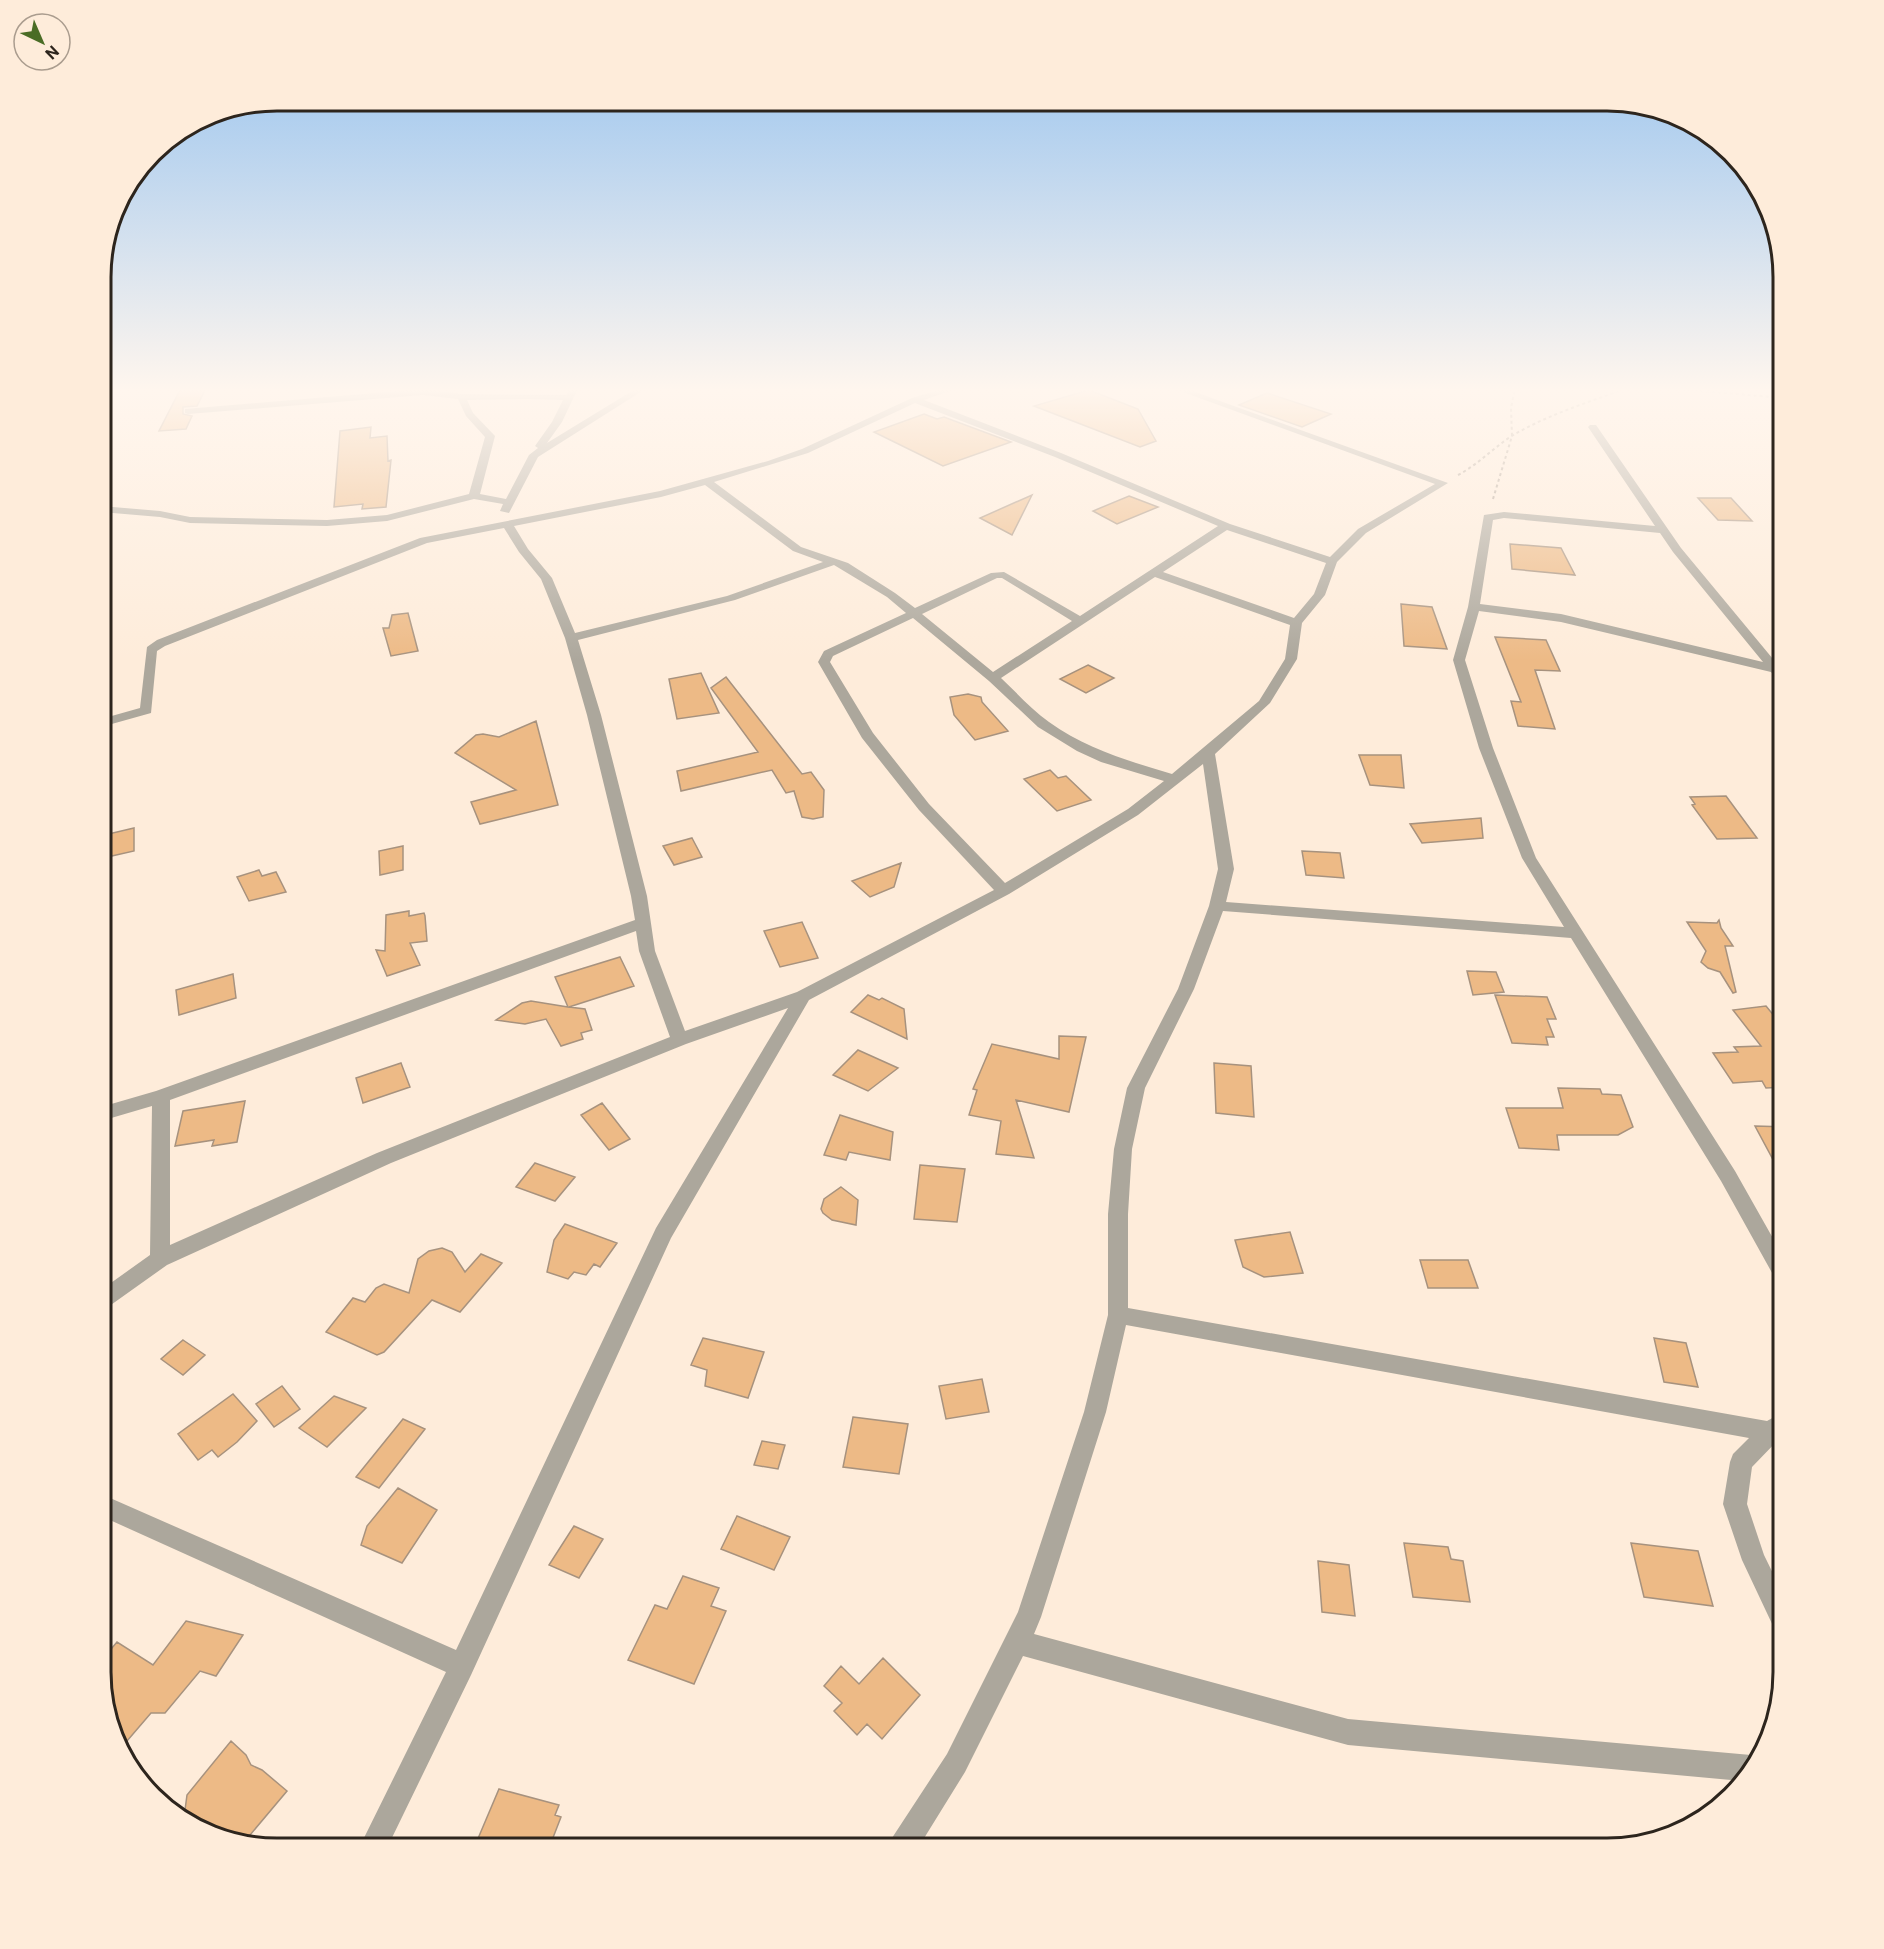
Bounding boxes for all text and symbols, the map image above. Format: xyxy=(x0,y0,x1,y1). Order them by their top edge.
north arrow xyxy=(12,12,72,72)
text: N xyxy=(41,42,63,63)

